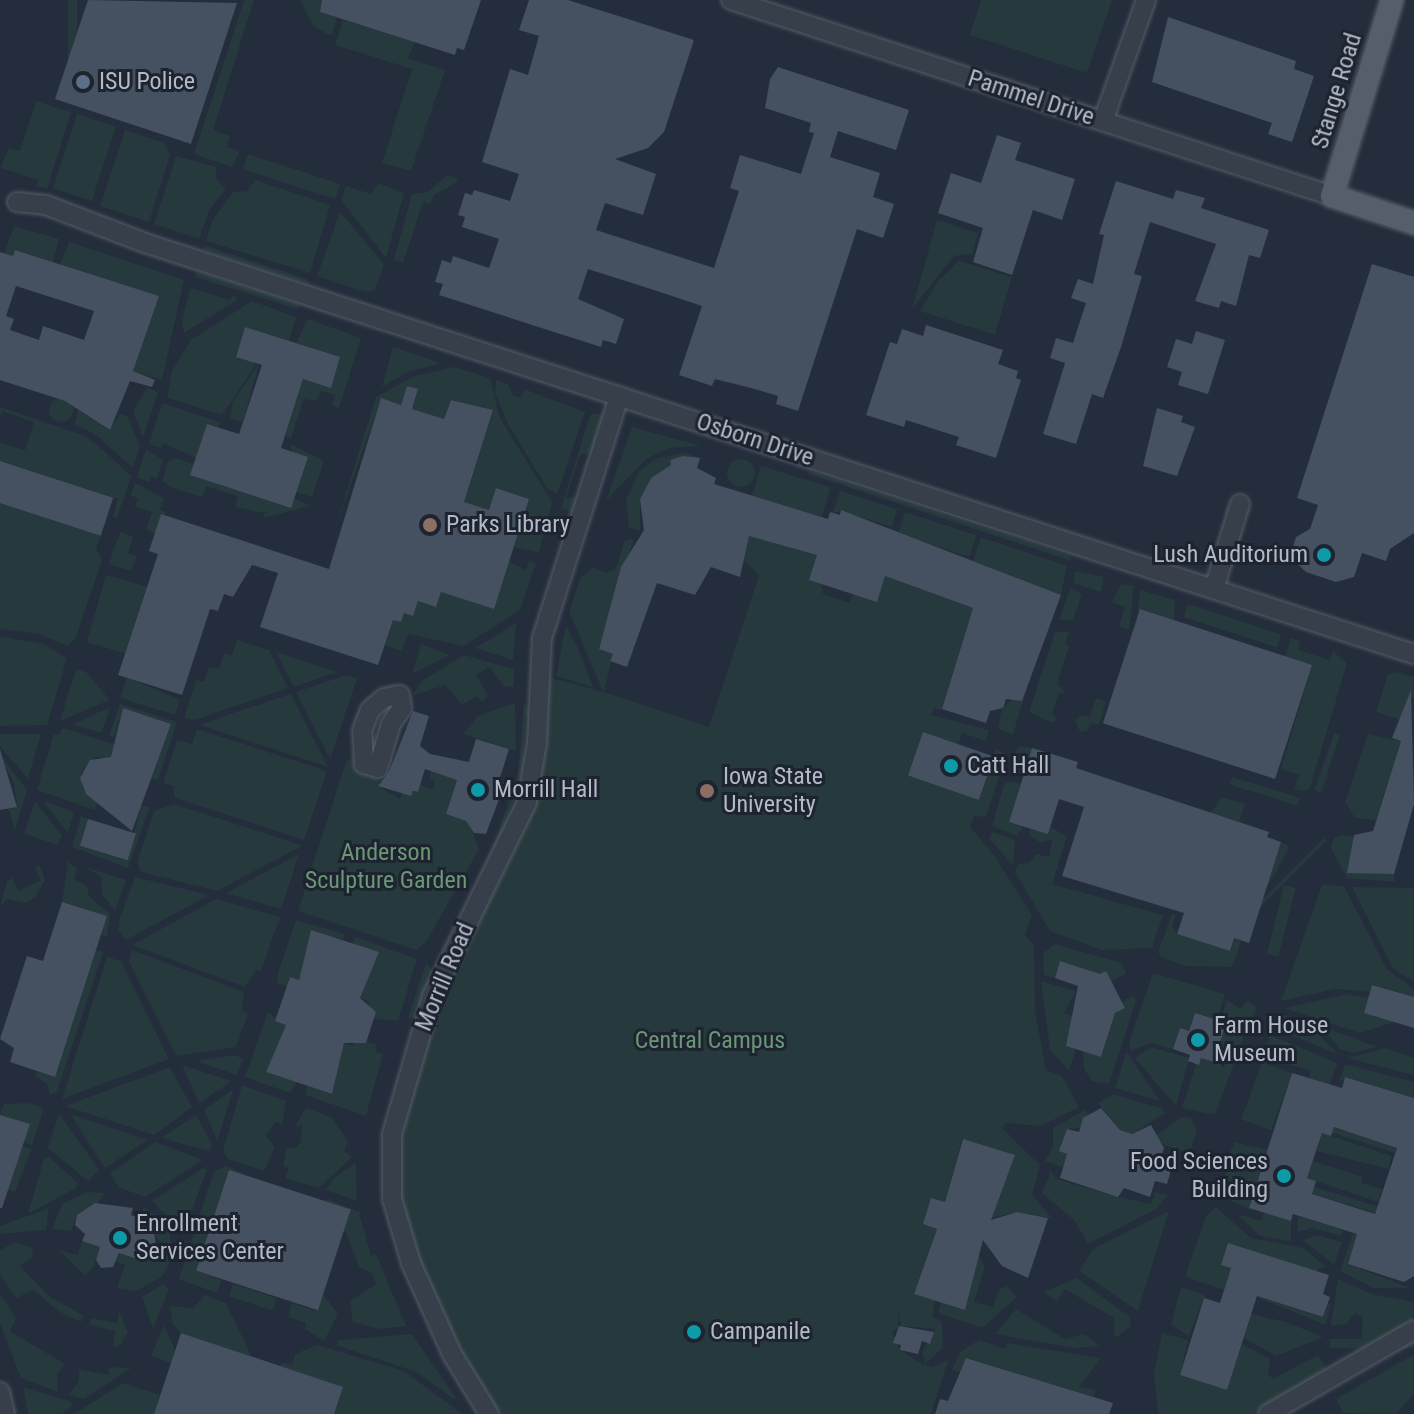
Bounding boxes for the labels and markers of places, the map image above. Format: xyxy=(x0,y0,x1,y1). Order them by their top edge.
place label: ISU Police xyxy=(99,68,195,96)
marker: ISU Police xyxy=(74,73,92,91)
place label: Parks Library xyxy=(446,511,570,539)
marker: Parks Library xyxy=(421,516,439,534)
place label: Lush Auditorium xyxy=(1153,541,1308,569)
marker: Lush Auditorium xyxy=(1315,546,1333,564)
place label: Catt Hall xyxy=(967,752,1049,780)
marker: Catt Hall xyxy=(942,757,960,775)
place label: Iowa State University xyxy=(723,763,823,819)
place label: Morrill Hall xyxy=(494,776,598,804)
marker: Morrill Hall xyxy=(469,781,487,799)
marker: Iowa State University xyxy=(698,782,716,800)
place label: Farm House Museum xyxy=(1214,1012,1328,1068)
marker: Farm House Museum xyxy=(1189,1031,1207,1049)
place label: Food Sciences Building xyxy=(1130,1148,1268,1204)
marker: Food Sciences Building xyxy=(1275,1167,1293,1185)
place label: Enrollment Services Center xyxy=(136,1210,284,1266)
marker: Enrollment Services Center xyxy=(111,1229,129,1247)
place label: Campanile xyxy=(710,1318,810,1346)
marker: Campanile xyxy=(685,1323,703,1341)

